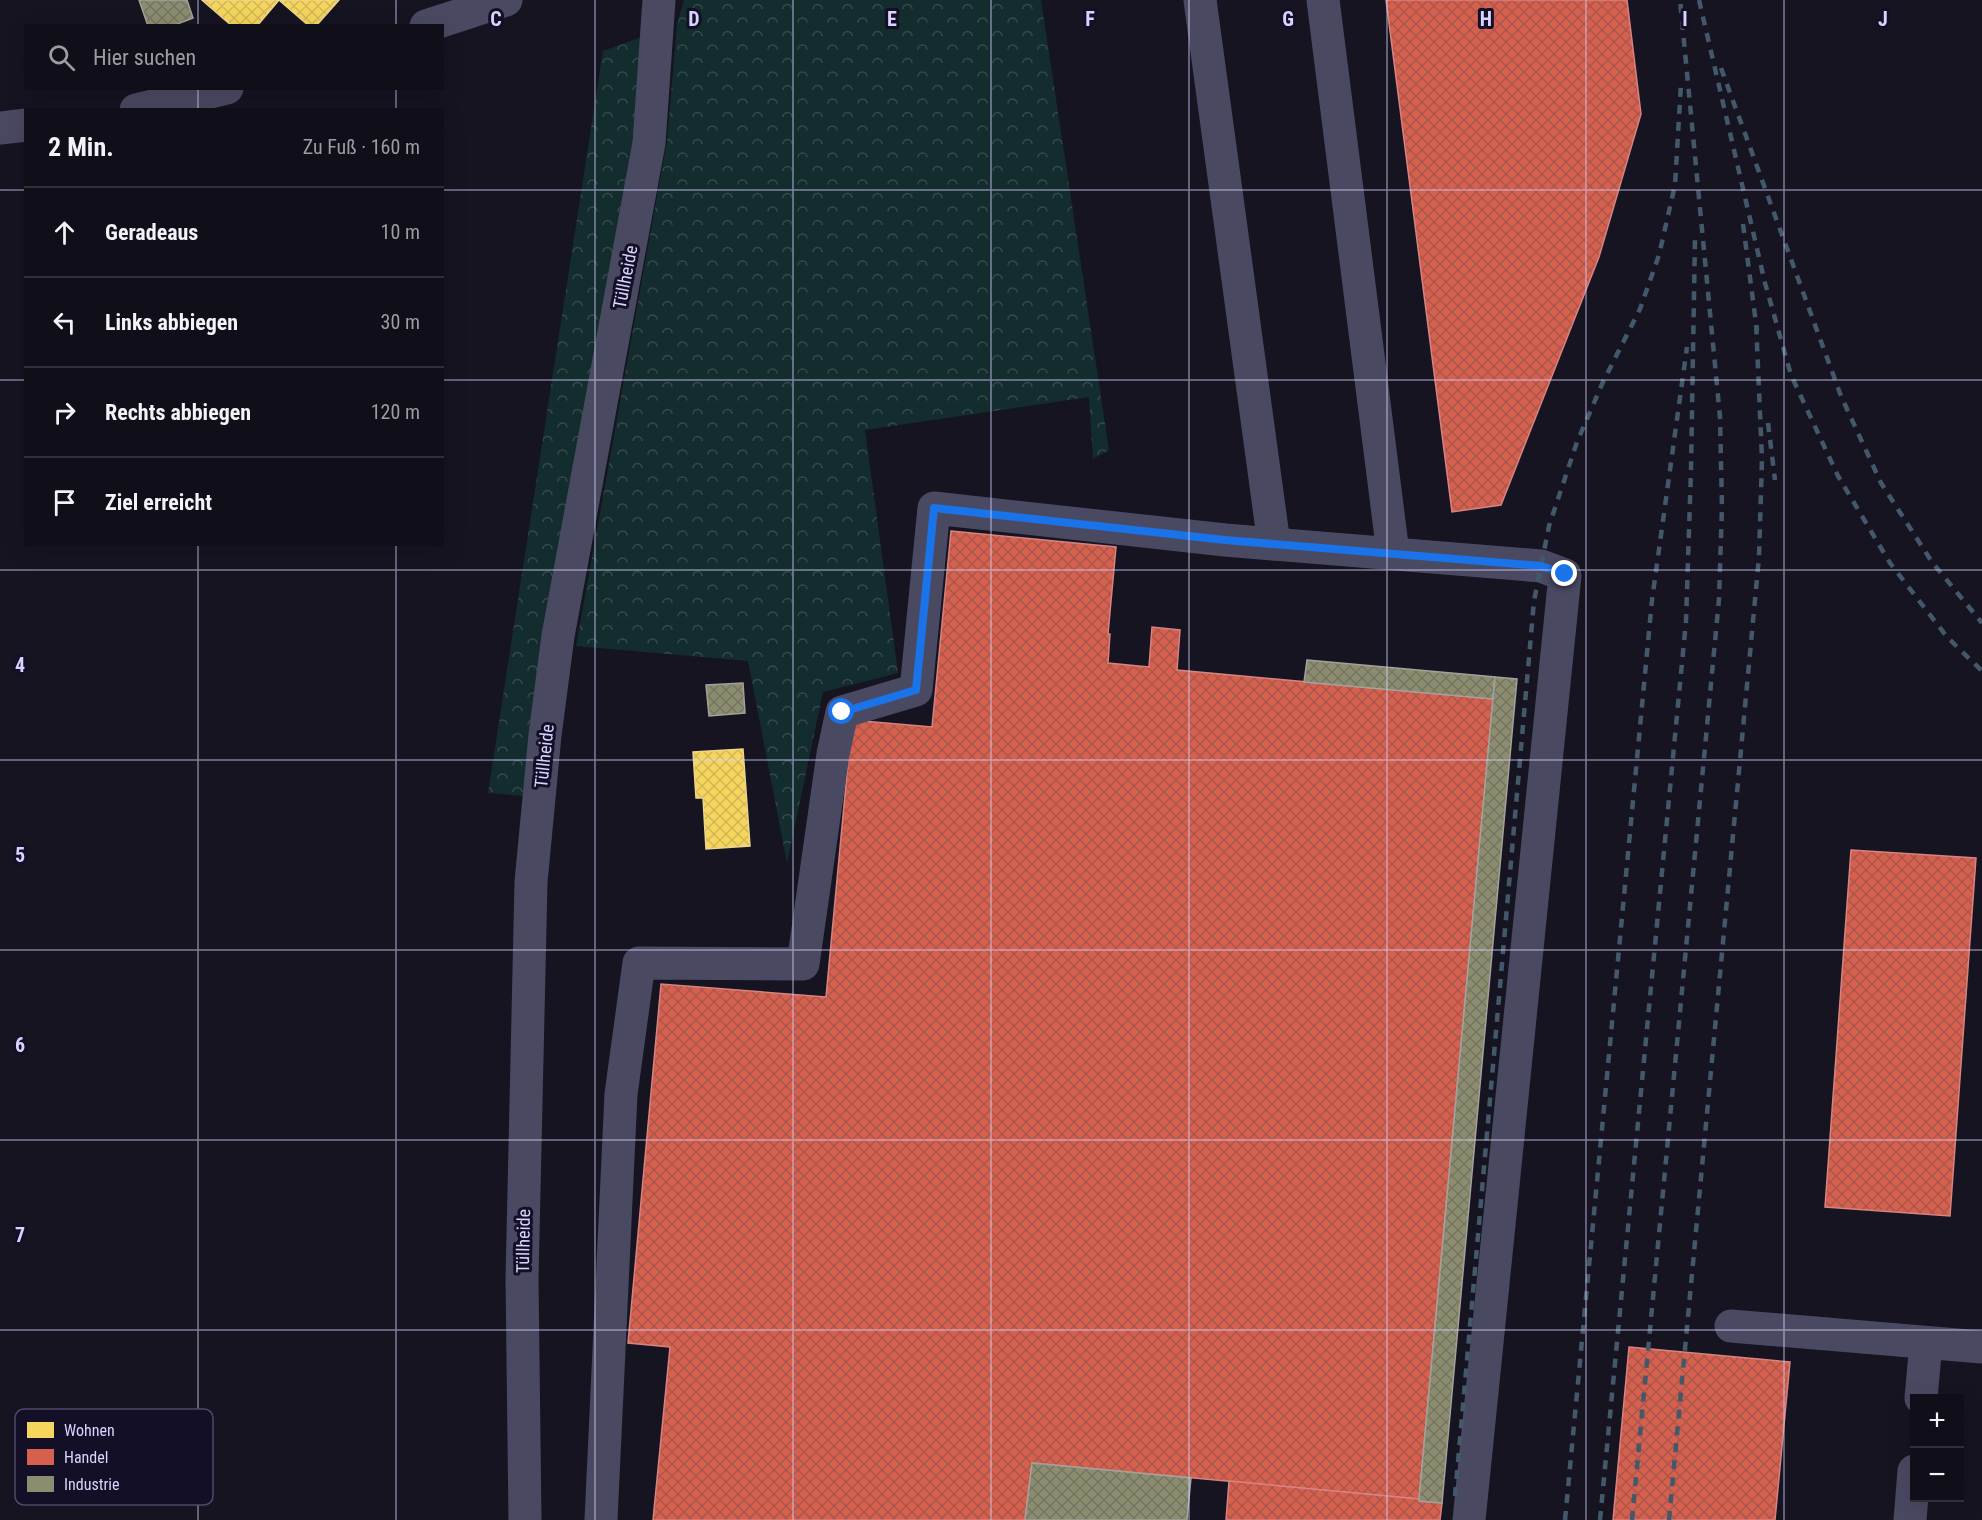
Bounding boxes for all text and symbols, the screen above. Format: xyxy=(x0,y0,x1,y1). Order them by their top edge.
text: C xyxy=(490,7,502,31)
text: D xyxy=(688,7,700,31)
text: E xyxy=(887,7,897,31)
text: F xyxy=(1085,7,1095,31)
text: G xyxy=(1282,7,1294,31)
text: H xyxy=(1480,7,1492,31)
text: I xyxy=(1682,7,1688,31)
text: J xyxy=(1878,7,1888,31)
search box xyxy=(24,24,444,90)
icon: search xyxy=(45,41,78,74)
text: Hier suchen xyxy=(93,45,196,70)
text: 2 Min. xyxy=(48,132,114,162)
text: Zu Fuß · 160 m xyxy=(303,135,420,159)
icon: ahead xyxy=(48,216,81,249)
text: Geradeaus xyxy=(105,220,198,245)
text: 10 m xyxy=(381,220,420,244)
street label: Tüllheide xyxy=(609,244,641,310)
icon: left xyxy=(48,306,81,339)
text: Links abbiegen xyxy=(105,310,238,335)
text: 30 m xyxy=(381,310,420,334)
icon: right xyxy=(48,396,81,429)
text: Rechts abbiegen xyxy=(105,400,251,425)
text: 120 m xyxy=(371,400,420,424)
icon: arrive xyxy=(48,486,81,519)
text: Ziel erreicht xyxy=(105,490,212,515)
route end xyxy=(1551,560,1577,586)
text: 4 xyxy=(15,653,25,677)
route start xyxy=(828,698,854,724)
street label: Tüllheide xyxy=(530,723,558,789)
text: 5 xyxy=(15,843,25,867)
text: 6 xyxy=(15,1033,25,1057)
street label: Tüllheide xyxy=(512,1209,534,1273)
text: 7 xyxy=(15,1223,25,1247)
map controls xyxy=(1910,1394,1964,1502)
button: + xyxy=(1910,1394,1964,1448)
legend xyxy=(15,1409,213,1505)
text: Wohnen xyxy=(64,1421,115,1440)
text: Handel xyxy=(64,1448,108,1467)
button: − xyxy=(1910,1448,1964,1502)
text: Industrie xyxy=(64,1475,120,1494)

